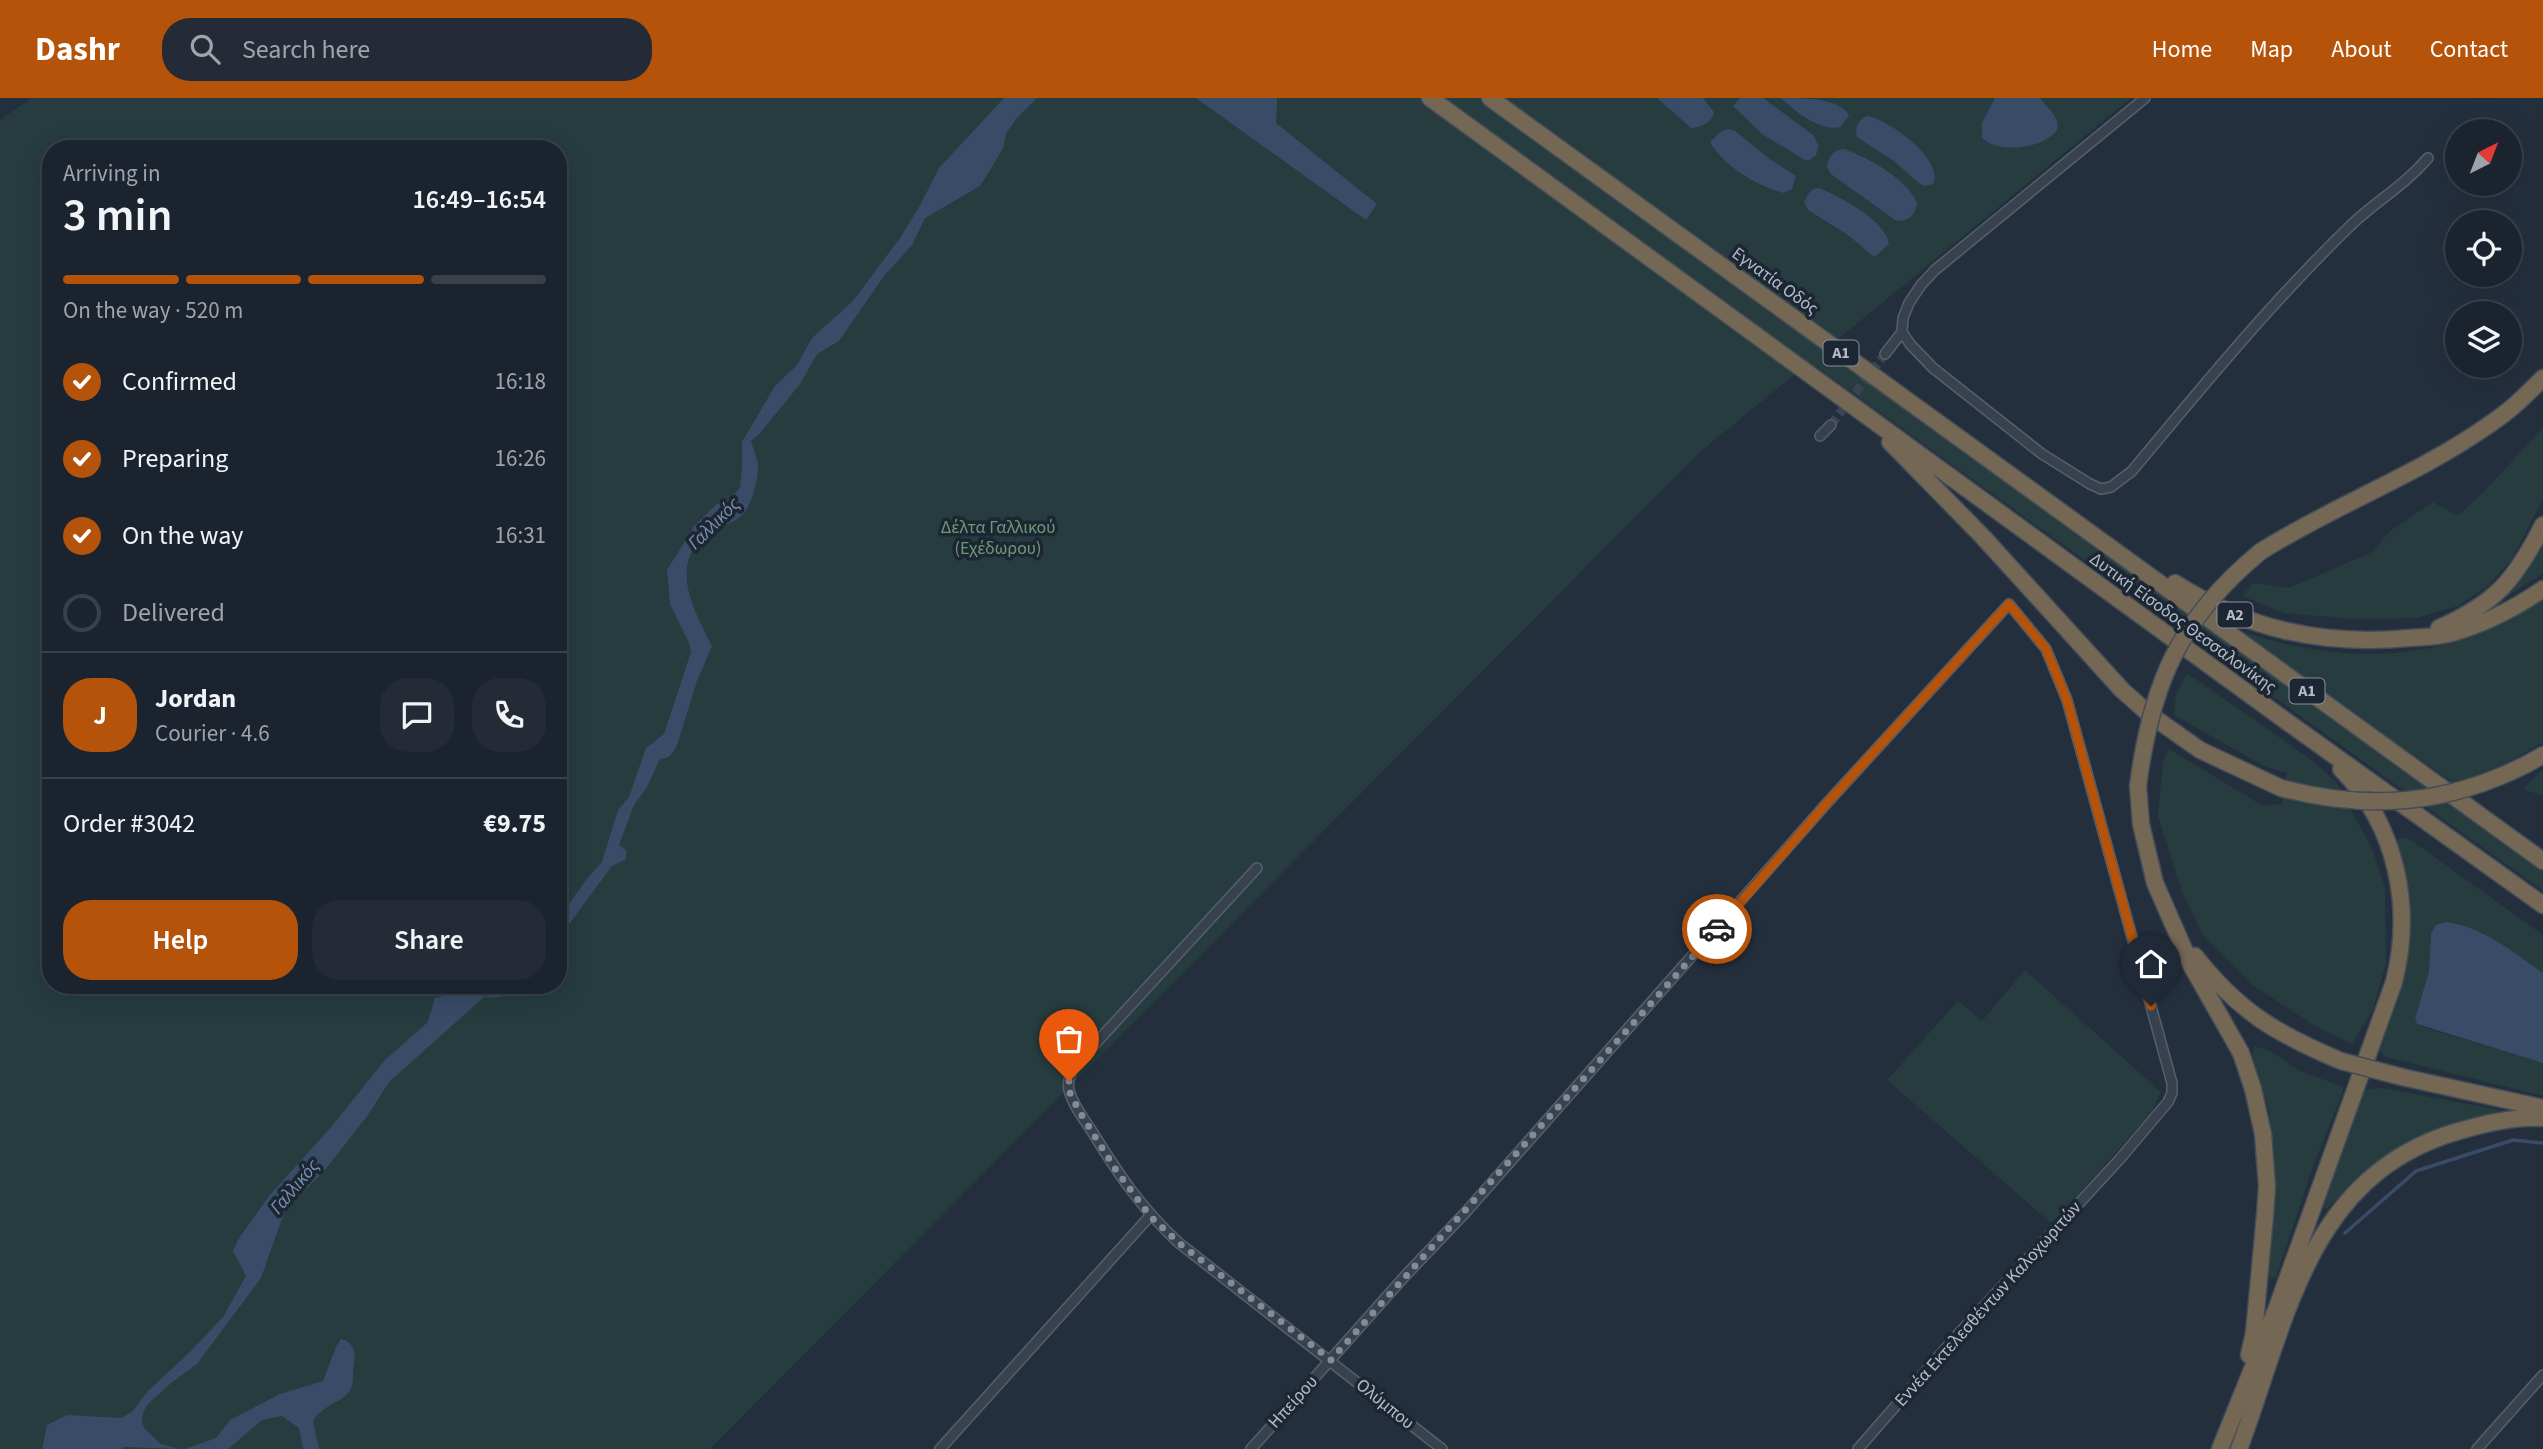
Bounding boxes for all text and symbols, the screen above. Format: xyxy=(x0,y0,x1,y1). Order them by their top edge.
search box xyxy=(162,18,652,81)
text: Dashr xyxy=(35,26,120,73)
icon: search xyxy=(186,30,224,68)
text: Search here xyxy=(242,31,370,68)
text: Home xyxy=(2152,32,2212,67)
text: Map xyxy=(2250,32,2293,67)
text: About xyxy=(2331,32,2392,67)
text: Contact xyxy=(2430,32,2508,67)
north arrow xyxy=(2445,119,2522,196)
map controls xyxy=(2445,119,2522,378)
text: Arriving in xyxy=(63,157,161,190)
text: 16:49–16:54 xyxy=(413,181,546,218)
text: 3 min xyxy=(63,183,172,248)
button: locate xyxy=(2445,210,2522,287)
street label: Εγνατία Οδός xyxy=(1727,241,1823,321)
text: On the way · 520 m xyxy=(63,294,243,327)
button: layers xyxy=(2445,301,2522,378)
road number: Α1 xyxy=(1824,341,1858,366)
icon: check xyxy=(63,363,101,401)
text: Confirmed xyxy=(122,363,237,400)
text: 16:18 xyxy=(495,365,546,398)
icon: check xyxy=(63,440,101,478)
text: Preparing xyxy=(122,440,228,477)
text: 16:26 xyxy=(495,442,546,475)
water label: Γαλλικός xyxy=(682,491,747,556)
park label: Δέλτα Γαλλικού (Εχέδωρου) xyxy=(941,515,1055,561)
icon: check xyxy=(63,517,101,555)
text: On the way xyxy=(122,517,243,554)
text: 16:31 xyxy=(495,519,546,552)
street label: Δυτική Είσοδος Θεσσαλονίκης xyxy=(2084,547,2282,699)
text: Delivered xyxy=(122,594,225,631)
road number: Α2 xyxy=(2218,602,2252,628)
button: chat xyxy=(380,678,454,752)
button: phone xyxy=(472,678,546,752)
road number: Α1 xyxy=(2290,678,2324,704)
text: Jordan xyxy=(155,680,236,717)
text: J xyxy=(93,697,107,734)
text: Courier · 4.6 xyxy=(155,717,270,750)
text: Order #3042 xyxy=(63,805,195,842)
text: €9.75 xyxy=(483,805,546,842)
courier xyxy=(1682,894,1752,964)
button: Help xyxy=(63,900,298,980)
button: Share xyxy=(312,900,546,980)
icon: car xyxy=(1698,910,1736,948)
pin xyxy=(2121,934,2181,1006)
icon: home xyxy=(2132,945,2170,983)
pin xyxy=(1039,1009,1099,1081)
icon: bag xyxy=(1050,1020,1088,1058)
water label: Γαλλικός xyxy=(264,1153,327,1220)
street label: Εννέα Εκτελεσθέντων Καλοχωριτών xyxy=(1889,1195,2087,1412)
street label: Ηπείρου xyxy=(1262,1370,1324,1434)
street label: Ολύμπου xyxy=(1351,1373,1419,1435)

